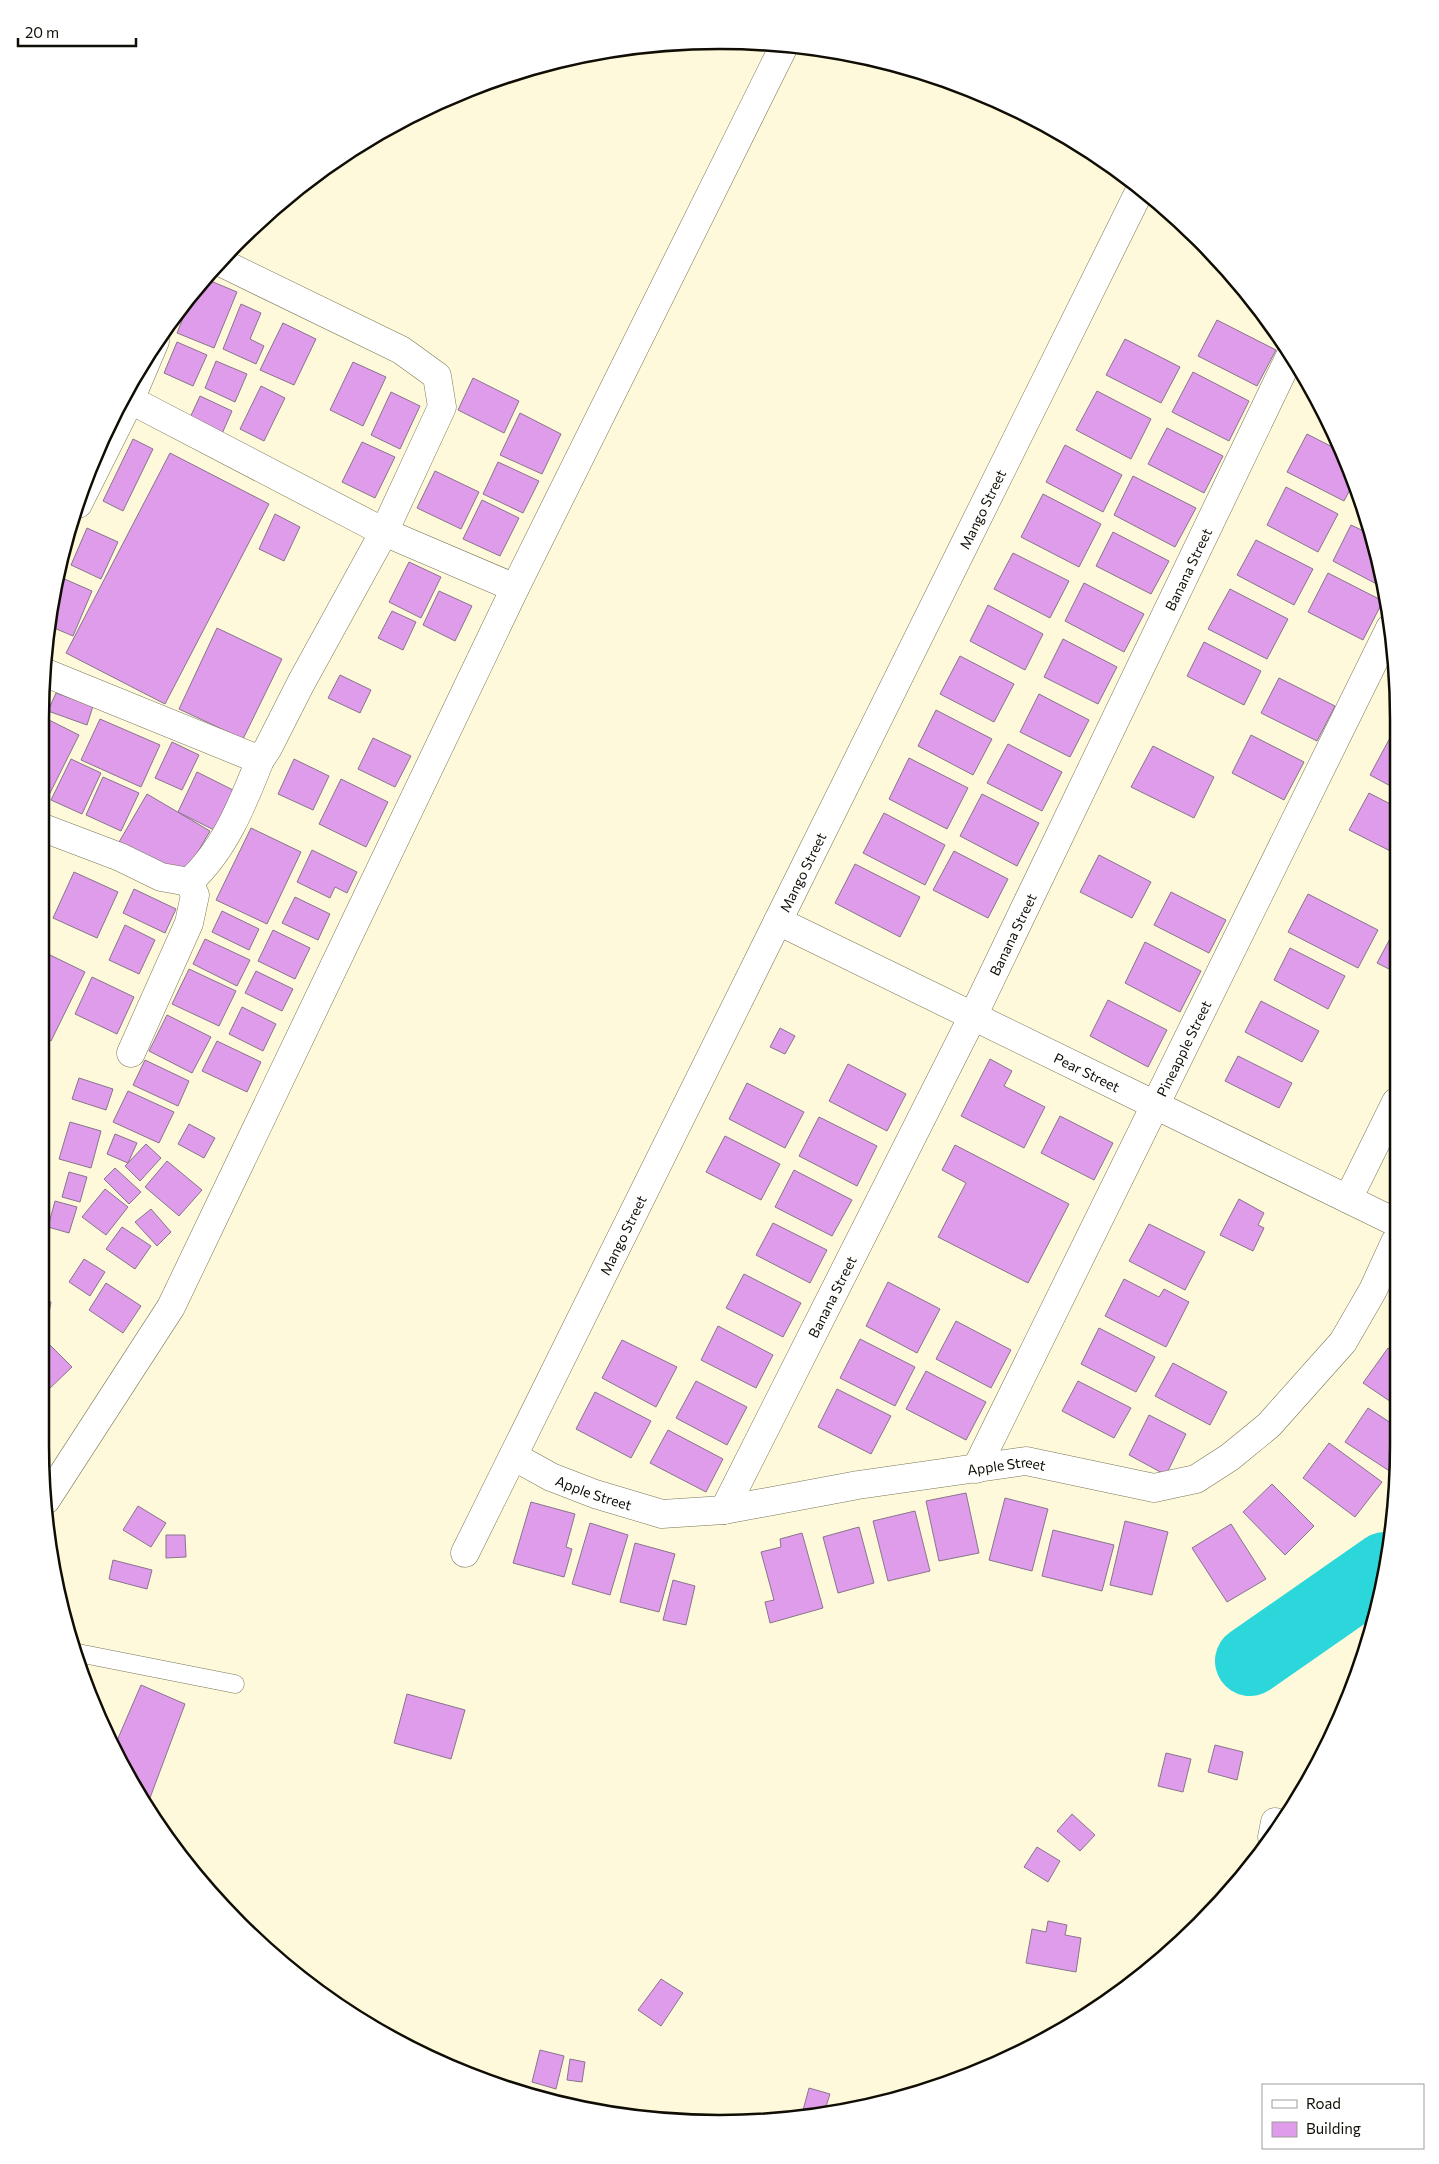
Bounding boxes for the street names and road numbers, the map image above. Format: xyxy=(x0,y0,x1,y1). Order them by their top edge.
street label: Mango Street xyxy=(955,466,1009,552)
street label: Banana Street xyxy=(1161,525,1215,613)
street label: Mango Street xyxy=(775,829,829,915)
street label: Banana Street xyxy=(985,890,1039,978)
street label: Pineapple Street xyxy=(1152,997,1214,1099)
street label: Pear Street xyxy=(1051,1049,1123,1095)
street label: Mango Street xyxy=(596,1192,650,1278)
street label: Banana Street xyxy=(804,1253,859,1340)
street label: Apple Street xyxy=(966,1453,1048,1478)
street label: Apple Street xyxy=(553,1471,634,1513)

